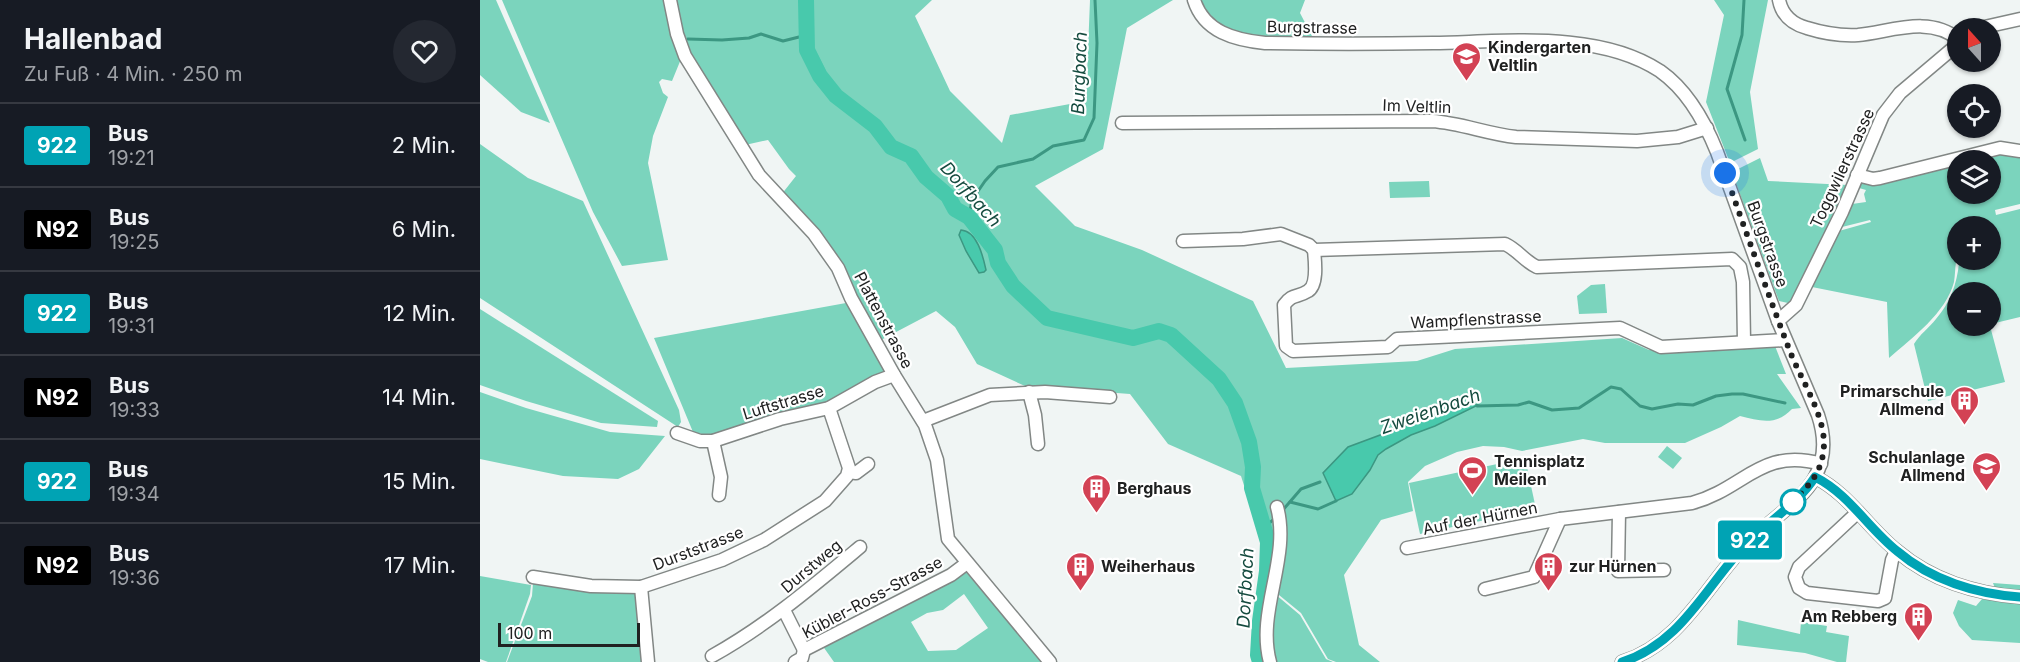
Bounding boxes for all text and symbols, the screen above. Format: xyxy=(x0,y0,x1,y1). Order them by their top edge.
street label: Burgstrasse xyxy=(1267,16,1357,38)
north arrow xyxy=(1947,18,2001,72)
map controls xyxy=(1947,18,2001,336)
button: heart xyxy=(393,20,456,83)
text: Hallenbad xyxy=(24,22,162,56)
water label: Burgbach xyxy=(1067,31,1091,115)
place label: Kindergarten Veltlin xyxy=(1488,37,1591,75)
school or university icon: Kindergarten Veltlin xyxy=(1451,40,1483,82)
text: Zu Fuß · 4 Min. · 250 m xyxy=(24,62,243,86)
button: locate xyxy=(1947,84,2001,138)
street label: Im Veltlin xyxy=(1382,95,1452,117)
street label: Toggwilerstrasse xyxy=(1806,105,1878,231)
text: Bus xyxy=(108,120,149,146)
text: 2 Min. xyxy=(392,132,456,158)
text: 922 xyxy=(37,133,77,158)
text: 19:21 xyxy=(108,146,155,170)
button: layers xyxy=(1947,150,2001,204)
water label: Dorfbach xyxy=(936,157,1006,231)
your location xyxy=(1710,158,1740,188)
street label: Burgstrasse xyxy=(1743,198,1793,290)
text: Bus xyxy=(109,204,149,230)
text: 6 Min. xyxy=(392,216,456,242)
button: + xyxy=(1947,216,2001,270)
text: N92 xyxy=(36,217,79,242)
text: 19:25 xyxy=(109,230,160,254)
street label: Plattenstrasse xyxy=(850,268,918,372)
button: − xyxy=(1947,282,2001,336)
text: Bus xyxy=(108,288,149,314)
text: 12 Min. xyxy=(383,300,456,326)
text: 922 xyxy=(37,301,77,326)
street label: Wampflenstrasse xyxy=(1410,306,1542,332)
text: 19:31 xyxy=(108,314,155,338)
text: Bus xyxy=(109,372,149,398)
street label: Luftstrasse xyxy=(740,380,826,424)
place label: Primarschule Allmend xyxy=(1840,381,1944,419)
text: 14 Min. xyxy=(382,384,456,410)
water label: Zweienbach xyxy=(1377,384,1483,438)
building icon: Primarschule Allmend xyxy=(1949,384,1981,426)
text: N92 xyxy=(36,385,79,410)
text: 19:33 xyxy=(109,398,160,422)
place label: Schulanlage Allmend xyxy=(1868,447,1965,485)
school or university icon: Schulanlage Allmend xyxy=(1970,450,2002,492)
place label: Tennisplatz Meilen xyxy=(1494,451,1585,489)
sports icon: Tennisplatz Meilen xyxy=(1457,454,1489,496)
text: Bus xyxy=(108,456,149,482)
text: 15 Min. xyxy=(383,468,456,494)
text: 922 xyxy=(37,469,77,494)
building icon: Berghaus xyxy=(1080,472,1112,514)
place label: Berghaus xyxy=(1117,478,1192,498)
text: 19:34 xyxy=(108,482,160,506)
unlabelled marker xyxy=(1780,489,1806,515)
street label: Auf der Hürnen xyxy=(1421,497,1539,539)
line badge: 922 xyxy=(1716,520,1784,560)
street label: Durststrasse xyxy=(650,522,746,574)
text: 922 xyxy=(1730,528,1770,553)
street label: Durstweg xyxy=(777,535,845,597)
text: Bus xyxy=(109,540,149,566)
water label: Dorfbach xyxy=(1232,547,1258,629)
building icon: Weiherhaus xyxy=(1064,550,1096,592)
building icon: zur Hürnen xyxy=(1532,550,1564,592)
text: 17 Min. xyxy=(384,552,456,578)
street label: Kübler-Ross-Strasse xyxy=(798,552,946,642)
text: N92 xyxy=(36,553,79,578)
place label: Weiherhaus xyxy=(1101,556,1195,576)
place label: zur Hürnen xyxy=(1569,556,1656,576)
text: 19:36 xyxy=(109,566,160,590)
building icon: Am Rebberg xyxy=(1902,600,1934,642)
place label: Am Rebberg xyxy=(1801,606,1897,626)
scale bar xyxy=(498,620,640,648)
text: 100 m xyxy=(507,623,552,643)

